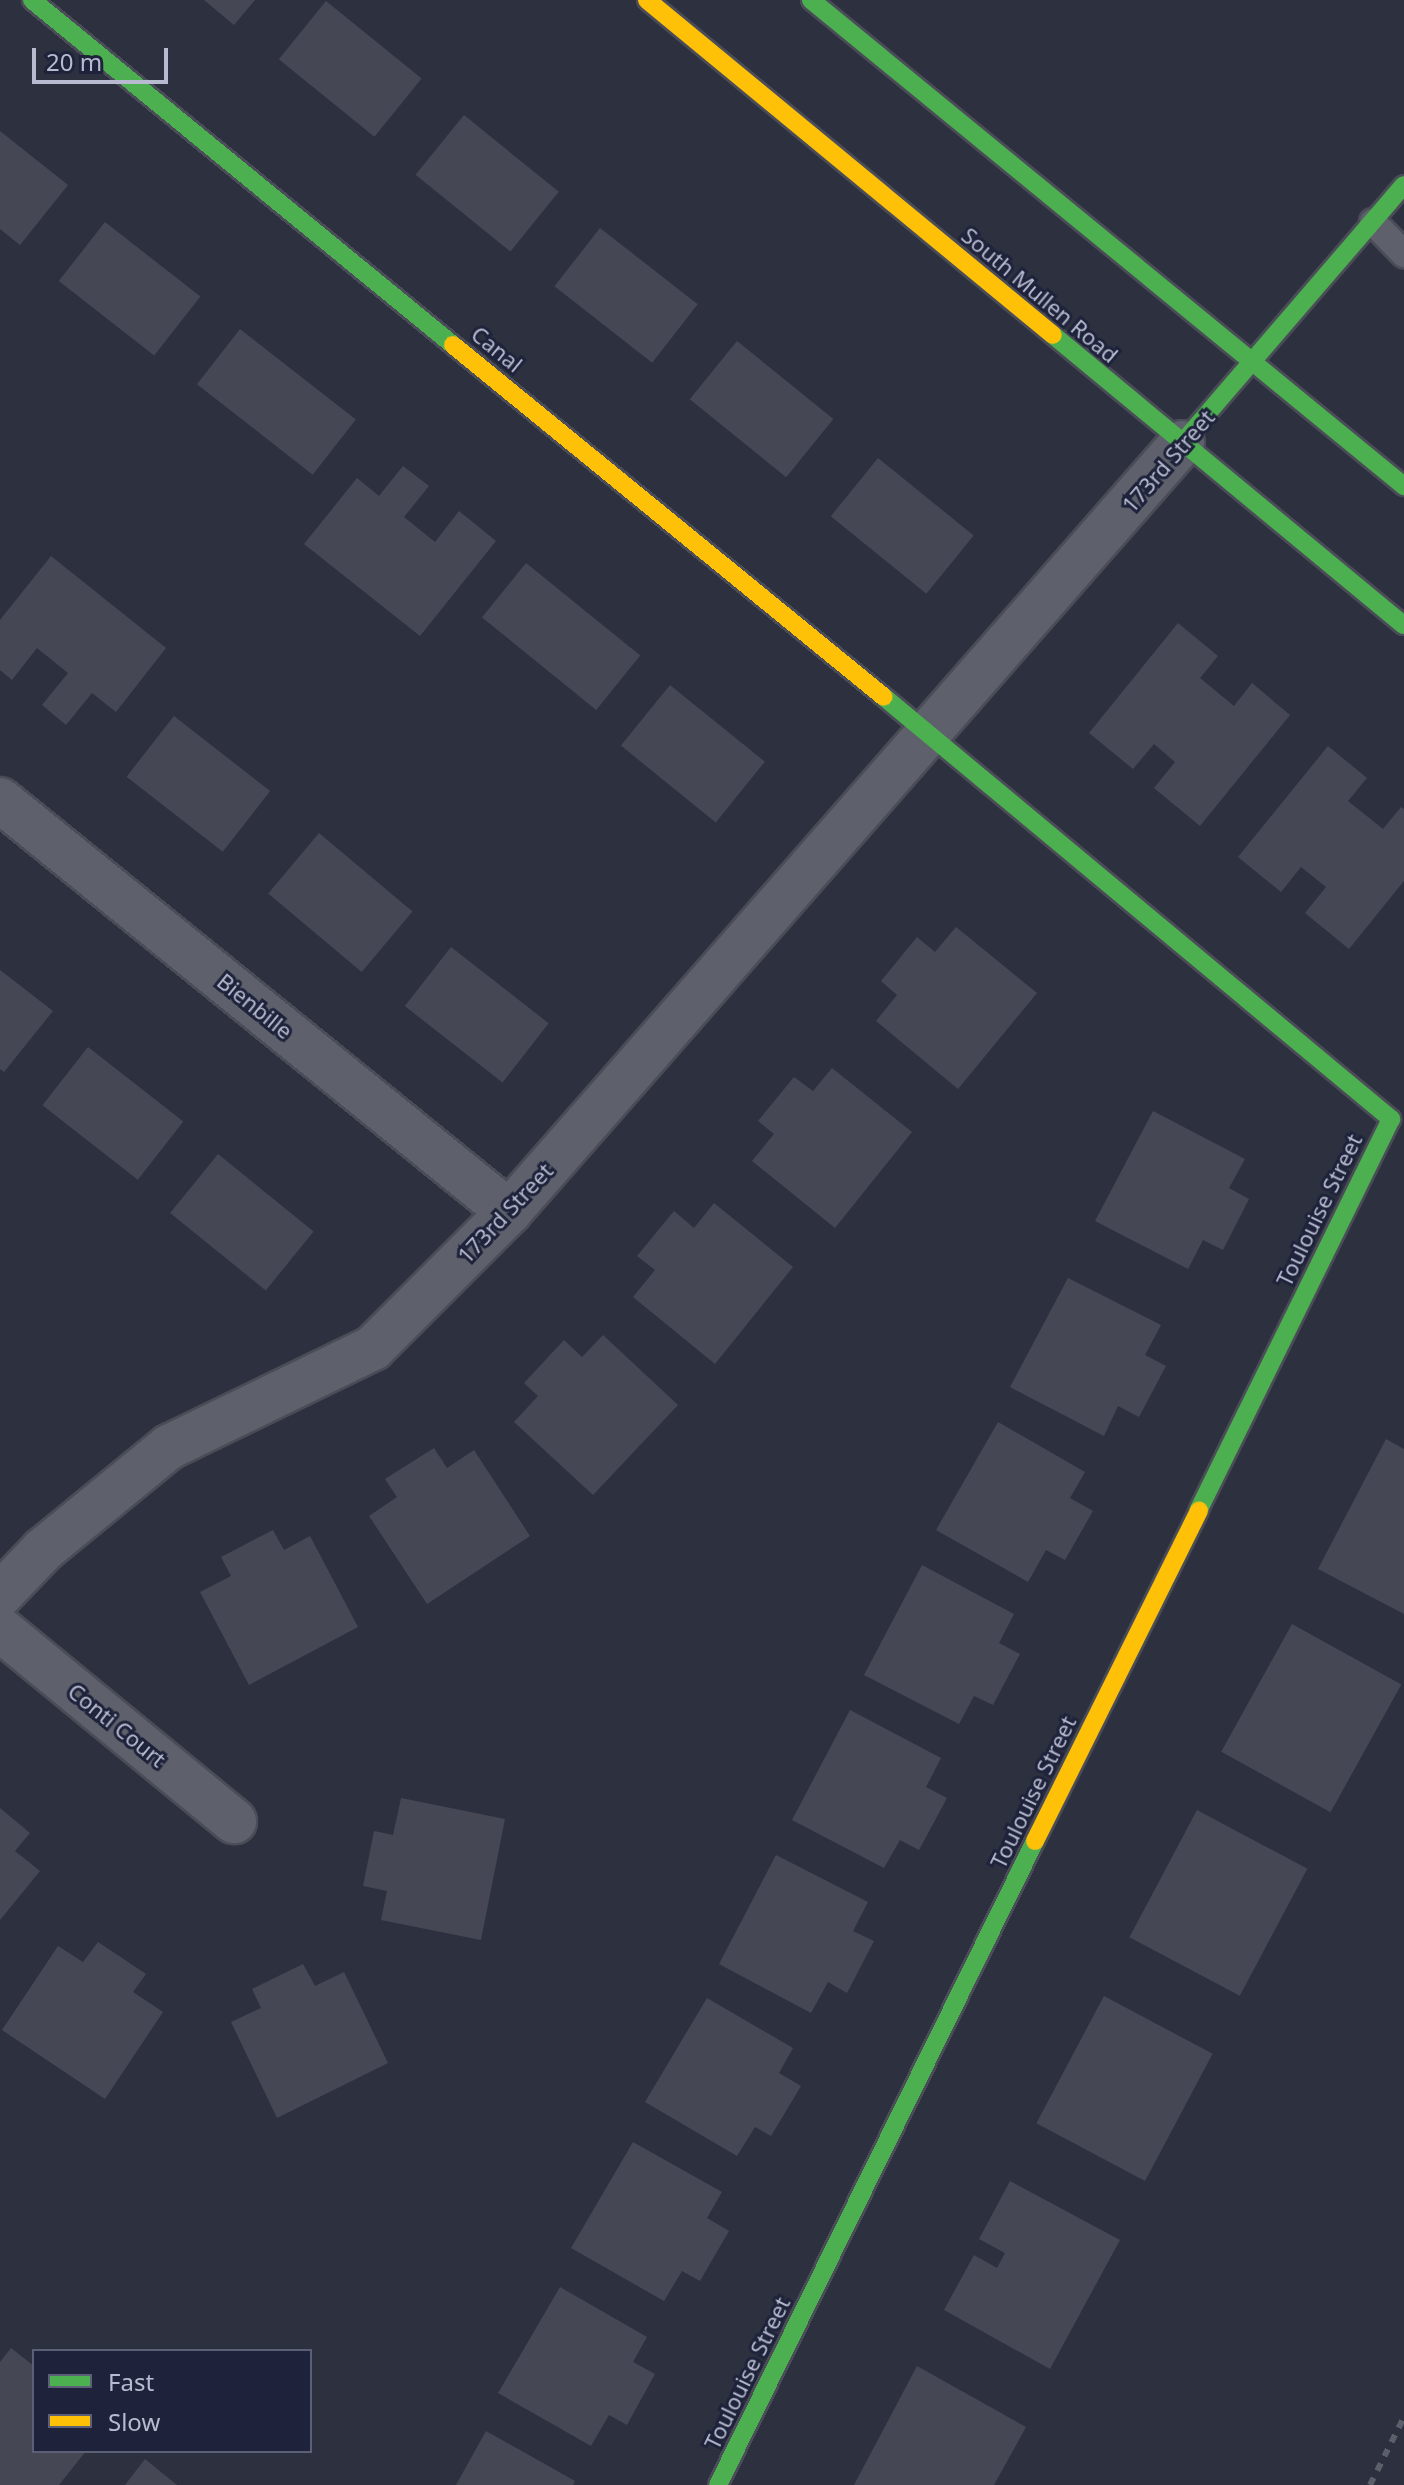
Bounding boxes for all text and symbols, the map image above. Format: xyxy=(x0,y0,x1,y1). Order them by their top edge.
scale bar xyxy=(36,32,172,82)
text: 20 m xyxy=(46,45,102,78)
street label: South Mullen Road xyxy=(957,222,1123,368)
street label: Canal xyxy=(466,321,528,377)
street label: 173rd Street xyxy=(1116,404,1220,518)
street label: Bienbille xyxy=(212,968,298,1044)
street label: Toulouise Street xyxy=(1271,1130,1367,1290)
street label: 173rd Street xyxy=(452,1158,558,1268)
street label: Conti Court xyxy=(63,1678,171,1772)
street label: Toulouise Street xyxy=(985,1712,1081,1872)
street label: Toulouise Street xyxy=(699,2293,795,2453)
legend xyxy=(32,2349,312,2453)
text: Fast xyxy=(108,2365,154,2398)
text: Slow xyxy=(108,2405,160,2438)

